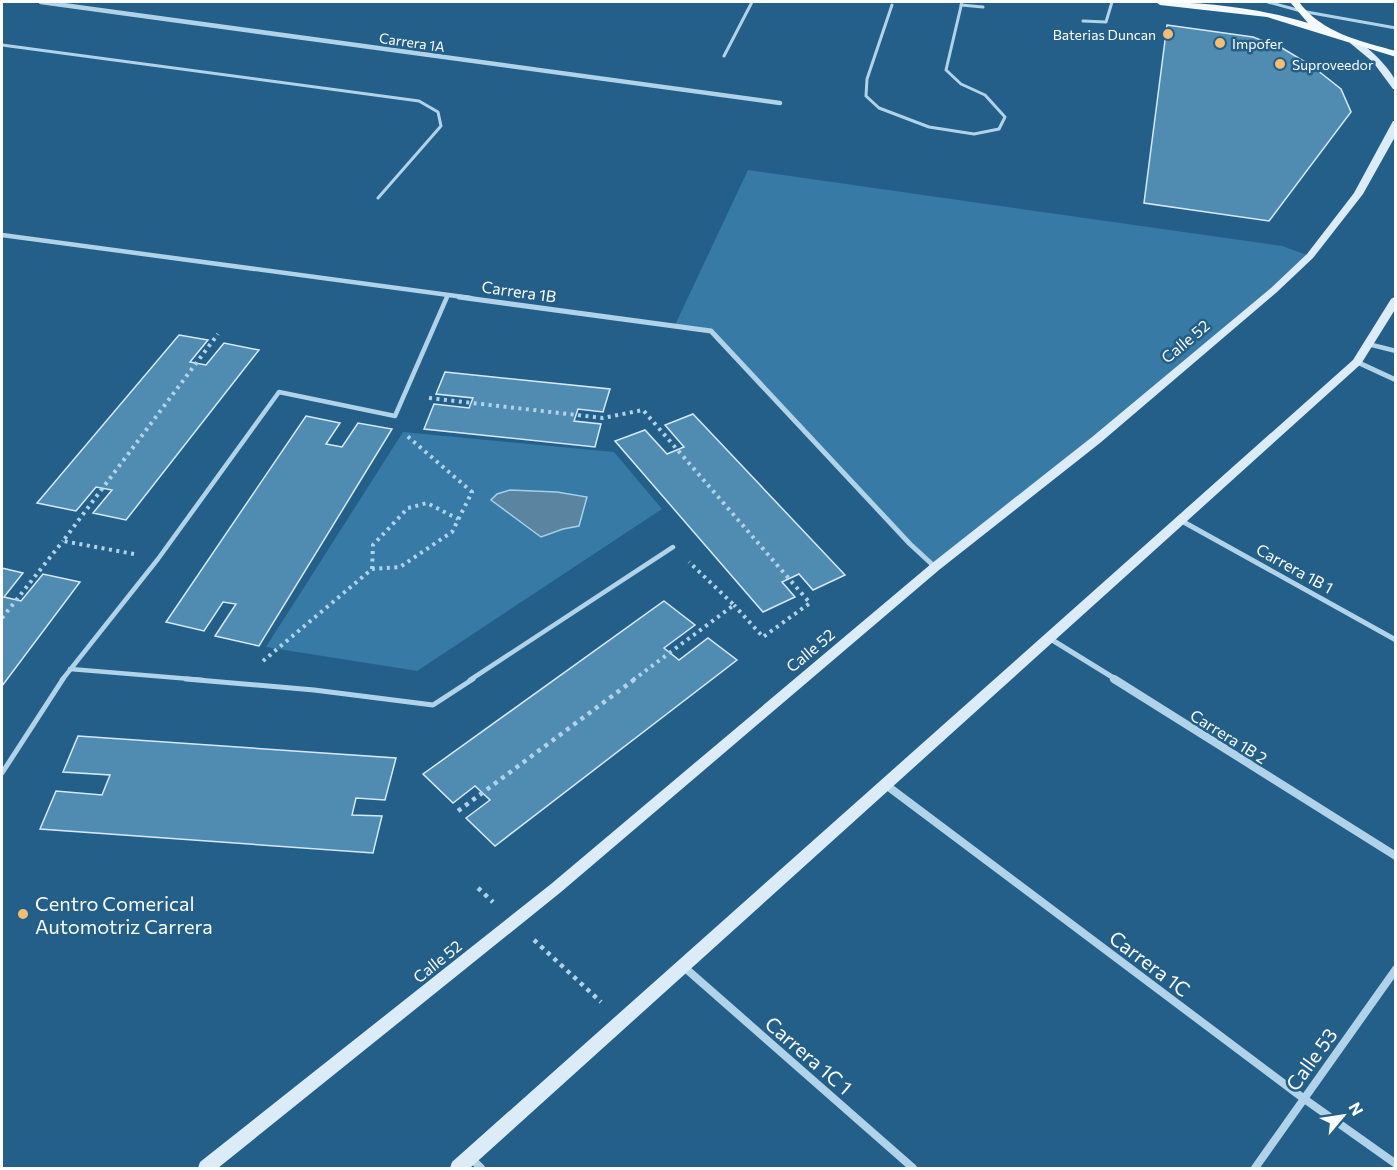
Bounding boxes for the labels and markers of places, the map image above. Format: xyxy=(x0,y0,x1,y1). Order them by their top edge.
place label: Baterias Duncan xyxy=(1053,26,1156,43)
marker: Baterias Duncan xyxy=(1161,27,1175,41)
place label: Impofer xyxy=(1232,35,1283,52)
marker: Impofer xyxy=(1213,36,1227,50)
place label: Suproveedor xyxy=(1292,56,1374,73)
marker: Suproveedor xyxy=(1273,57,1287,71)
place label: Centro Comerical Automotriz Carrera xyxy=(35,891,213,938)
marker: Centro Comerical Automotriz Carrera xyxy=(16,907,30,921)

